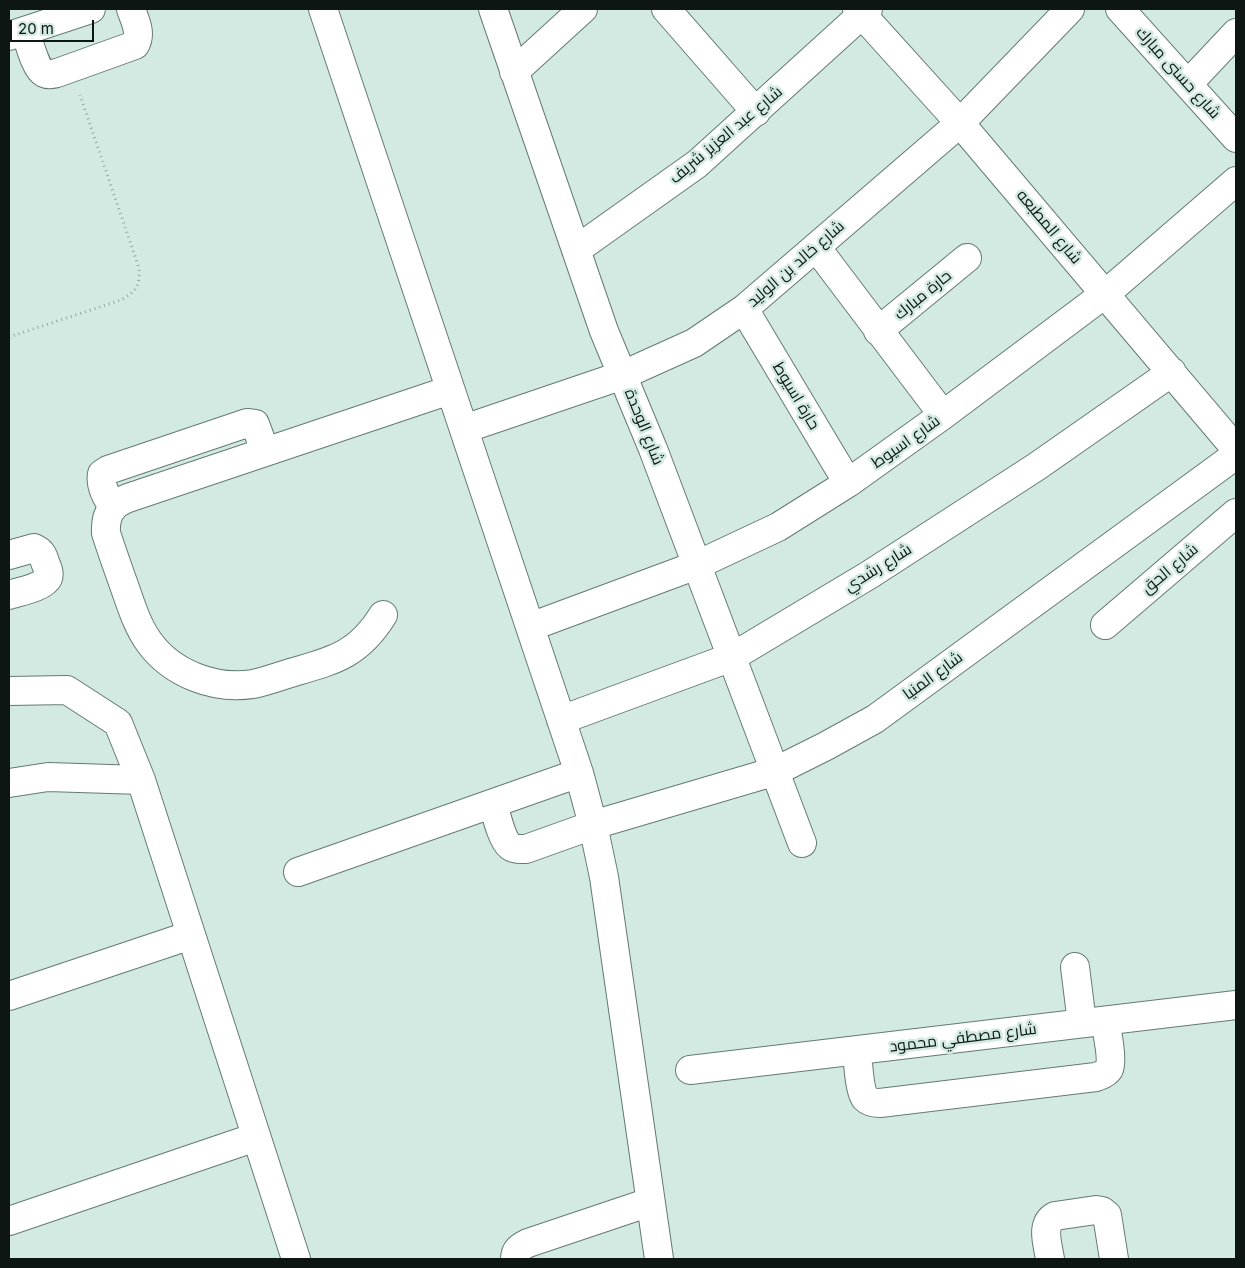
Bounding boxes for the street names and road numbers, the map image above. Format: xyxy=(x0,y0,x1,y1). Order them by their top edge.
street label: شارع حسنى مبارك xyxy=(1132,23,1224,123)
street label: شارع عبد العزيز شريف xyxy=(666,82,786,188)
street label: شارع المطبعه xyxy=(1012,186,1086,268)
street label: شارع خالد بن الوليد xyxy=(744,217,848,311)
street label: حارة مبارك xyxy=(890,266,956,324)
street label: حارة اسيوط xyxy=(768,359,824,433)
street label: شارع الوحدة xyxy=(620,386,668,468)
street label: شارع اسيوط xyxy=(868,411,944,473)
street label: شارع رشدي xyxy=(841,540,915,596)
street label: شارع الحق xyxy=(1138,540,1202,598)
street label: شارع المنيا xyxy=(899,648,967,704)
street label: شارع مصطفي محمود xyxy=(888,1019,1038,1057)

